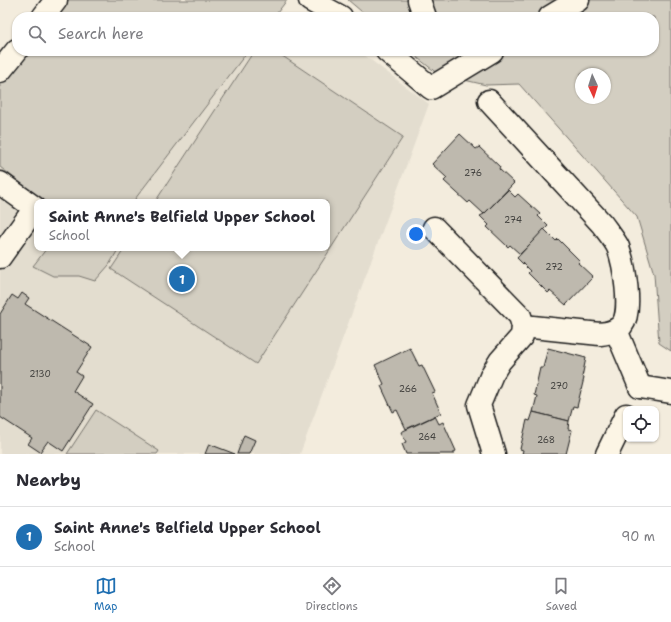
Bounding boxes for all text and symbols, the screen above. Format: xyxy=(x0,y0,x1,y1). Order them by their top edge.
search box xyxy=(12,12,659,56)
icon: search xyxy=(26,23,48,45)
text: Search here xyxy=(58,24,144,44)
north arrow xyxy=(575,68,611,104)
house number: 276 xyxy=(464,167,482,179)
popup xyxy=(34,199,330,251)
text: Saint Anne's Belfield Upper School xyxy=(49,207,315,227)
house number: 274 xyxy=(504,214,522,226)
your location xyxy=(406,224,426,244)
text: School xyxy=(49,227,90,244)
house number: 272 xyxy=(545,261,563,273)
pin: 1 xyxy=(169,264,195,294)
house number: 2130 xyxy=(29,368,51,380)
house number: 270 xyxy=(550,380,568,392)
house number: 266 xyxy=(399,383,417,395)
map controls xyxy=(623,406,659,442)
button: locate xyxy=(623,406,659,442)
house number: 264 xyxy=(418,431,436,443)
house number: 268 xyxy=(537,434,555,446)
text: Nearby xyxy=(16,469,81,491)
text: Saint Anne's Belfield Upper School xyxy=(54,518,321,538)
text: 1 xyxy=(26,528,32,545)
text: 90 m xyxy=(621,528,655,545)
text: School xyxy=(54,538,95,555)
tab: Map xyxy=(94,575,118,614)
tab: Directions xyxy=(305,575,358,614)
tab: Saved xyxy=(546,575,577,614)

